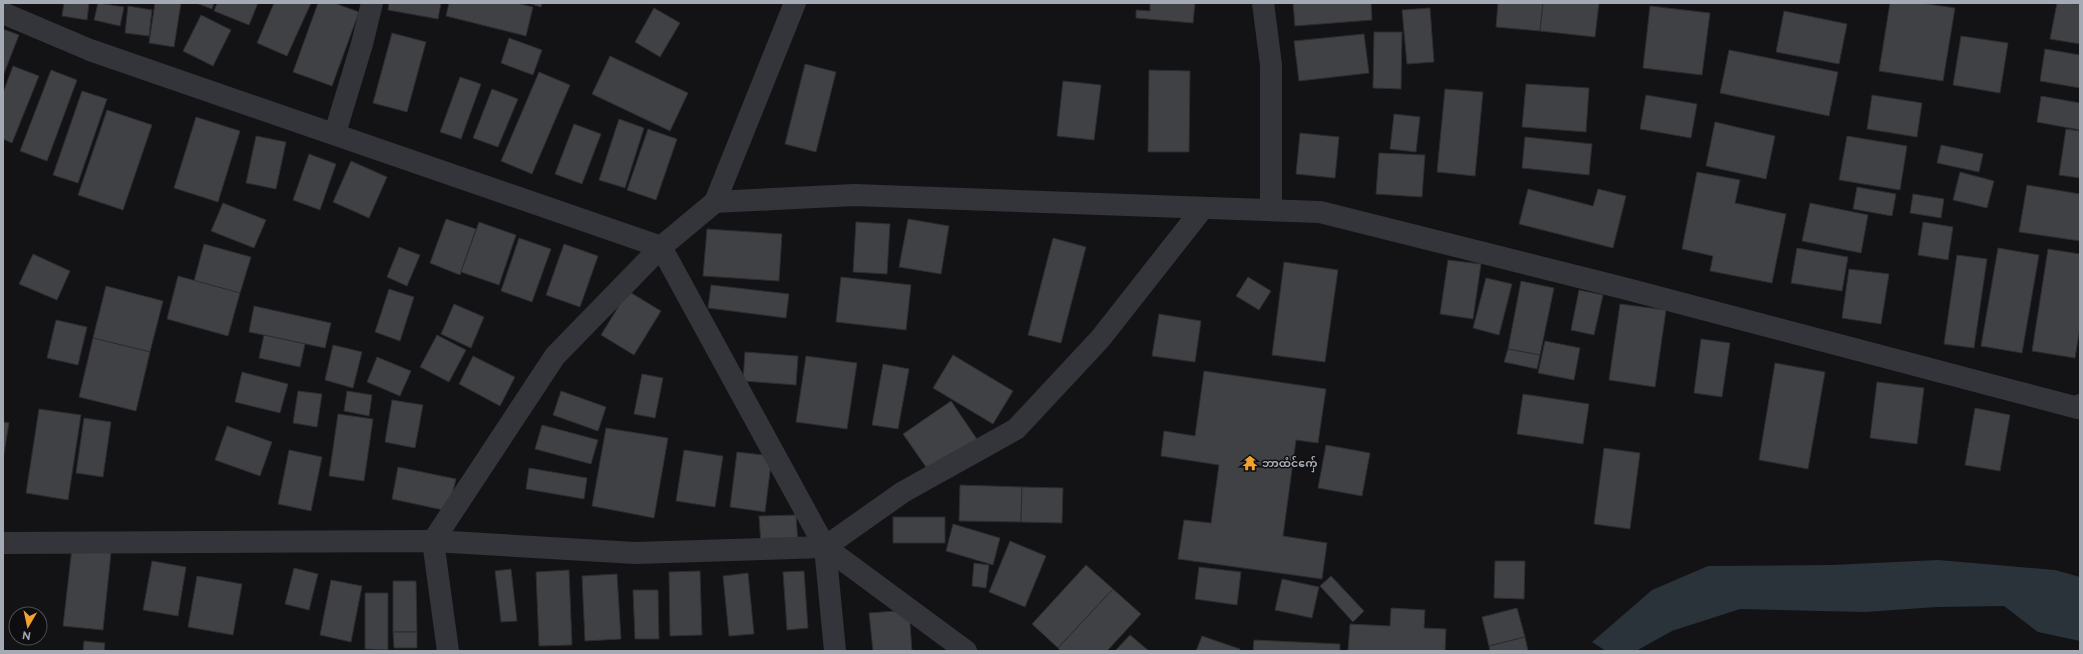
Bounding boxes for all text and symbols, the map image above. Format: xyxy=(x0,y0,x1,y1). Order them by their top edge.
temple icon: ဘာထံင်ကှ်ေ xyxy=(1241,454,1259,472)
place label: ဘာထံင်ကှ်ေ xyxy=(1262,456,1317,473)
north arrow xyxy=(8,606,48,646)
text: N xyxy=(21,628,32,642)

